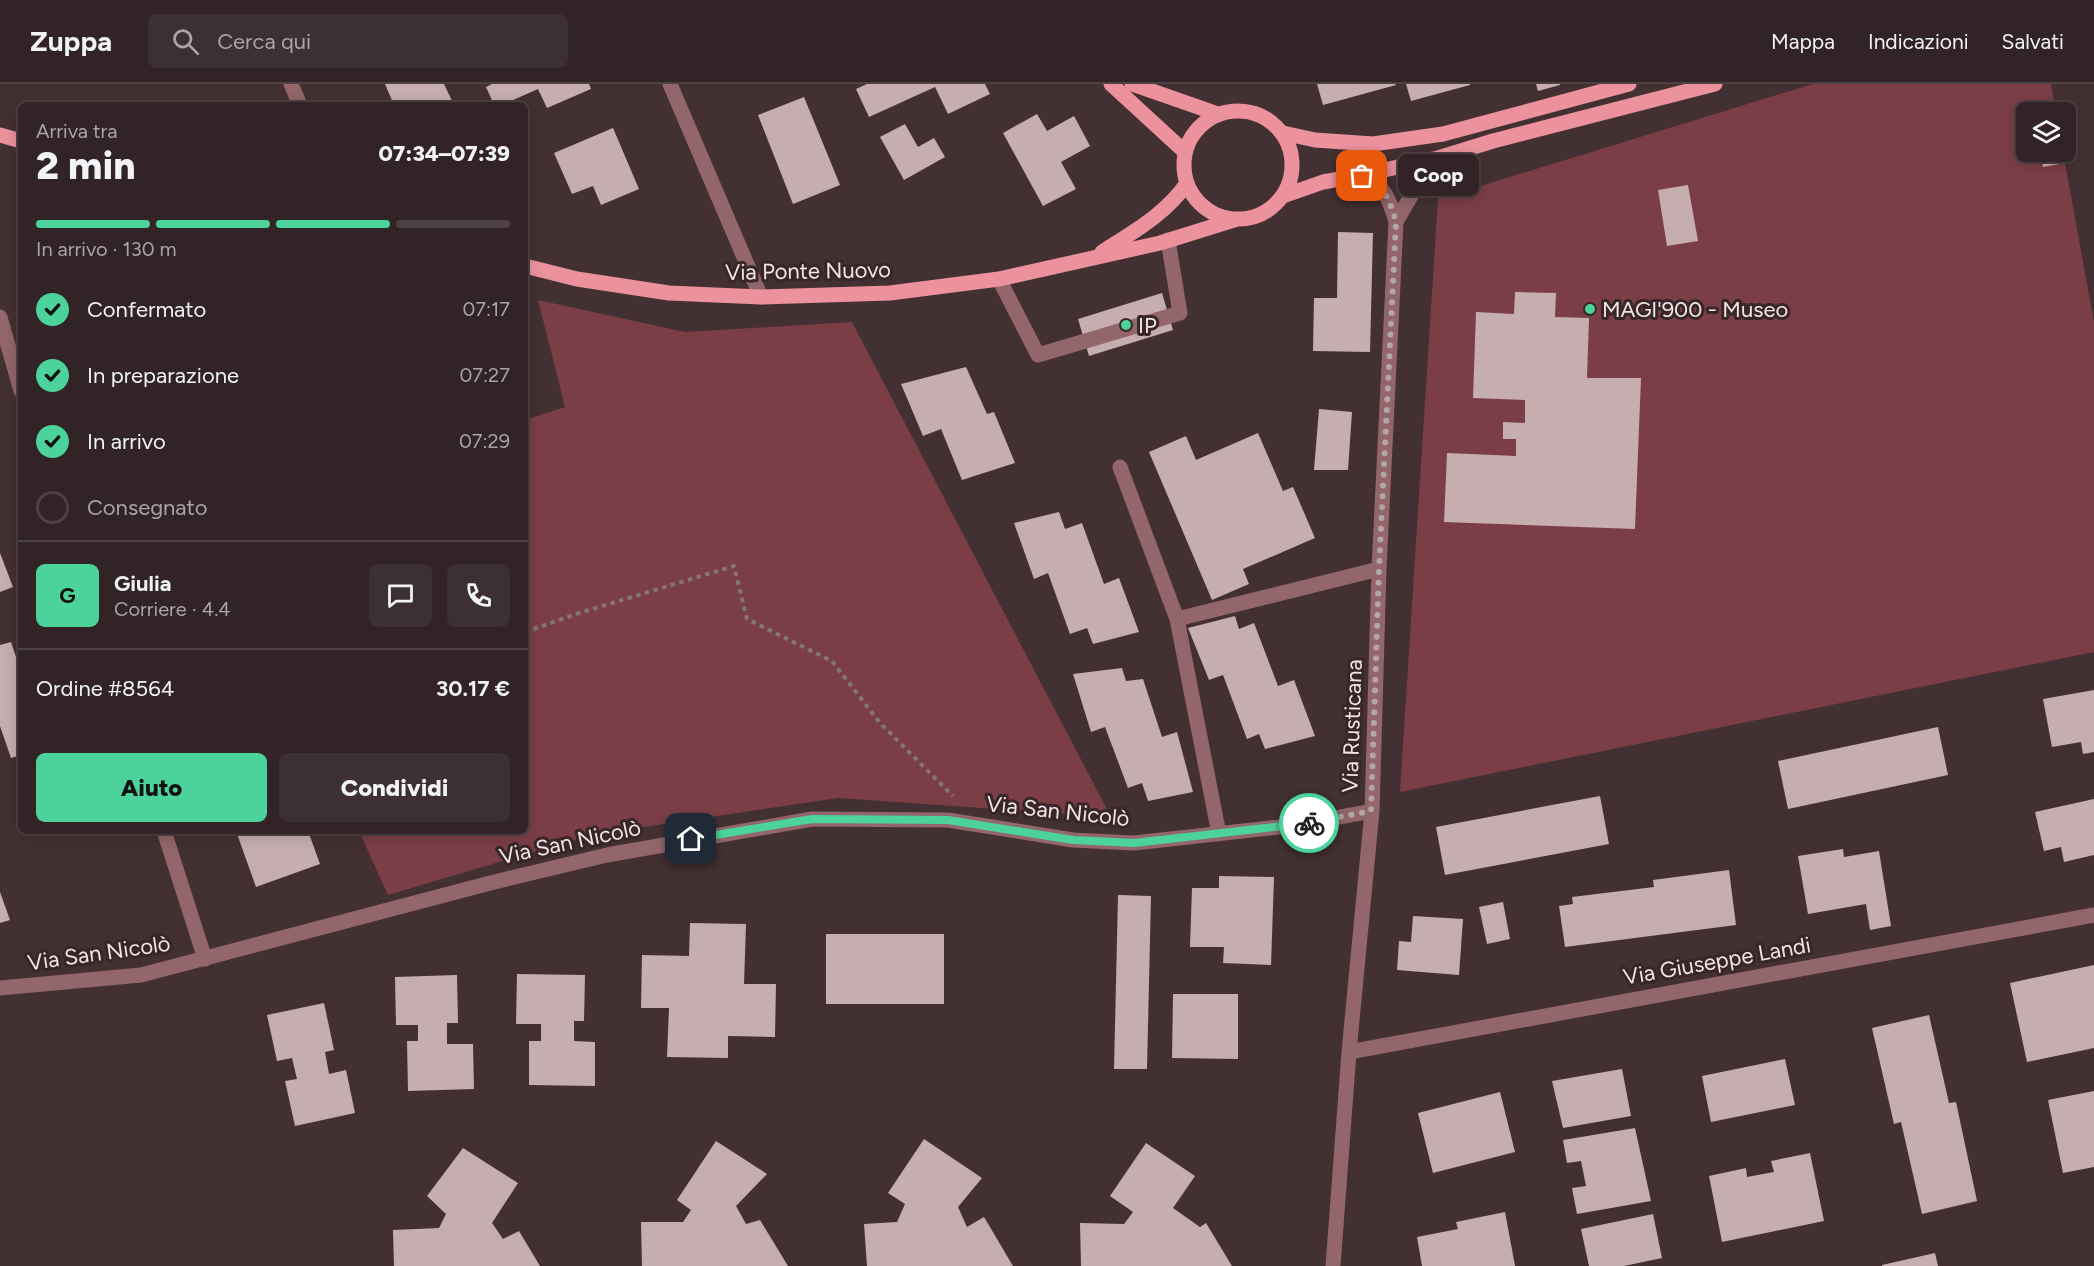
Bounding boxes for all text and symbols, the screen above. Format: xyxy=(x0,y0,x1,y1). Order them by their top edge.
search box xyxy=(148,14,568,68)
text: Zuppa xyxy=(30,24,112,58)
icon: search xyxy=(169,25,202,58)
text: Cerca qui xyxy=(217,28,311,55)
text: Mappa xyxy=(1771,29,1835,54)
text: Indicazioni xyxy=(1868,29,1969,54)
text: Salvati xyxy=(2002,29,2064,54)
map controls xyxy=(2016,102,2076,162)
button: layers xyxy=(2016,102,2076,162)
text: Arriva tra xyxy=(36,119,118,143)
text: 07:34–07:39 xyxy=(379,140,510,167)
text: 2 min xyxy=(36,142,136,189)
pin xyxy=(1336,150,1387,201)
callout: Coop xyxy=(1398,155,1479,197)
icon: bag xyxy=(1345,159,1378,192)
text: Coop xyxy=(1414,163,1463,187)
text: In arrivo · 130 m xyxy=(36,237,177,261)
street label: Via Ponte Nuovo xyxy=(725,256,891,286)
icon: check xyxy=(36,293,69,326)
text: Confermato xyxy=(87,296,206,323)
place label: MAGI'900 - Museo xyxy=(1602,296,1788,323)
text: 07:17 xyxy=(462,297,510,321)
marker: MAGI'900 - Museo xyxy=(1583,302,1597,316)
place label: IP xyxy=(1138,312,1157,339)
marker: IP xyxy=(1119,318,1133,332)
icon: check xyxy=(36,359,69,392)
text: In preparazione xyxy=(87,362,239,389)
text: 07:27 xyxy=(459,363,510,387)
icon: check xyxy=(36,425,69,458)
text: In arrivo xyxy=(87,428,166,455)
text: 07:29 xyxy=(459,429,510,453)
text: Consegnato xyxy=(87,494,208,521)
button: chat xyxy=(369,564,432,627)
button: phone xyxy=(447,564,510,627)
text: Giulia xyxy=(114,570,172,597)
text: G xyxy=(59,582,76,609)
text: Corriere · 4.4 xyxy=(114,597,231,621)
street label: Via Rusticana xyxy=(1336,659,1368,793)
text: Ordine #8564 xyxy=(36,675,174,702)
text: 30.17 € xyxy=(436,675,510,702)
button: Aiuto xyxy=(36,753,267,822)
button: Condividi xyxy=(279,753,510,822)
street label: Via San Nicolò xyxy=(985,790,1131,832)
courier xyxy=(1279,793,1339,853)
icon: bike xyxy=(1293,807,1326,840)
pin xyxy=(665,813,716,864)
street label: Via San Nicolò xyxy=(497,814,643,870)
icon: home xyxy=(674,822,707,855)
street label: Via San Nicolò xyxy=(26,930,172,976)
street label: Via Giuseppe Landi xyxy=(1621,931,1813,991)

